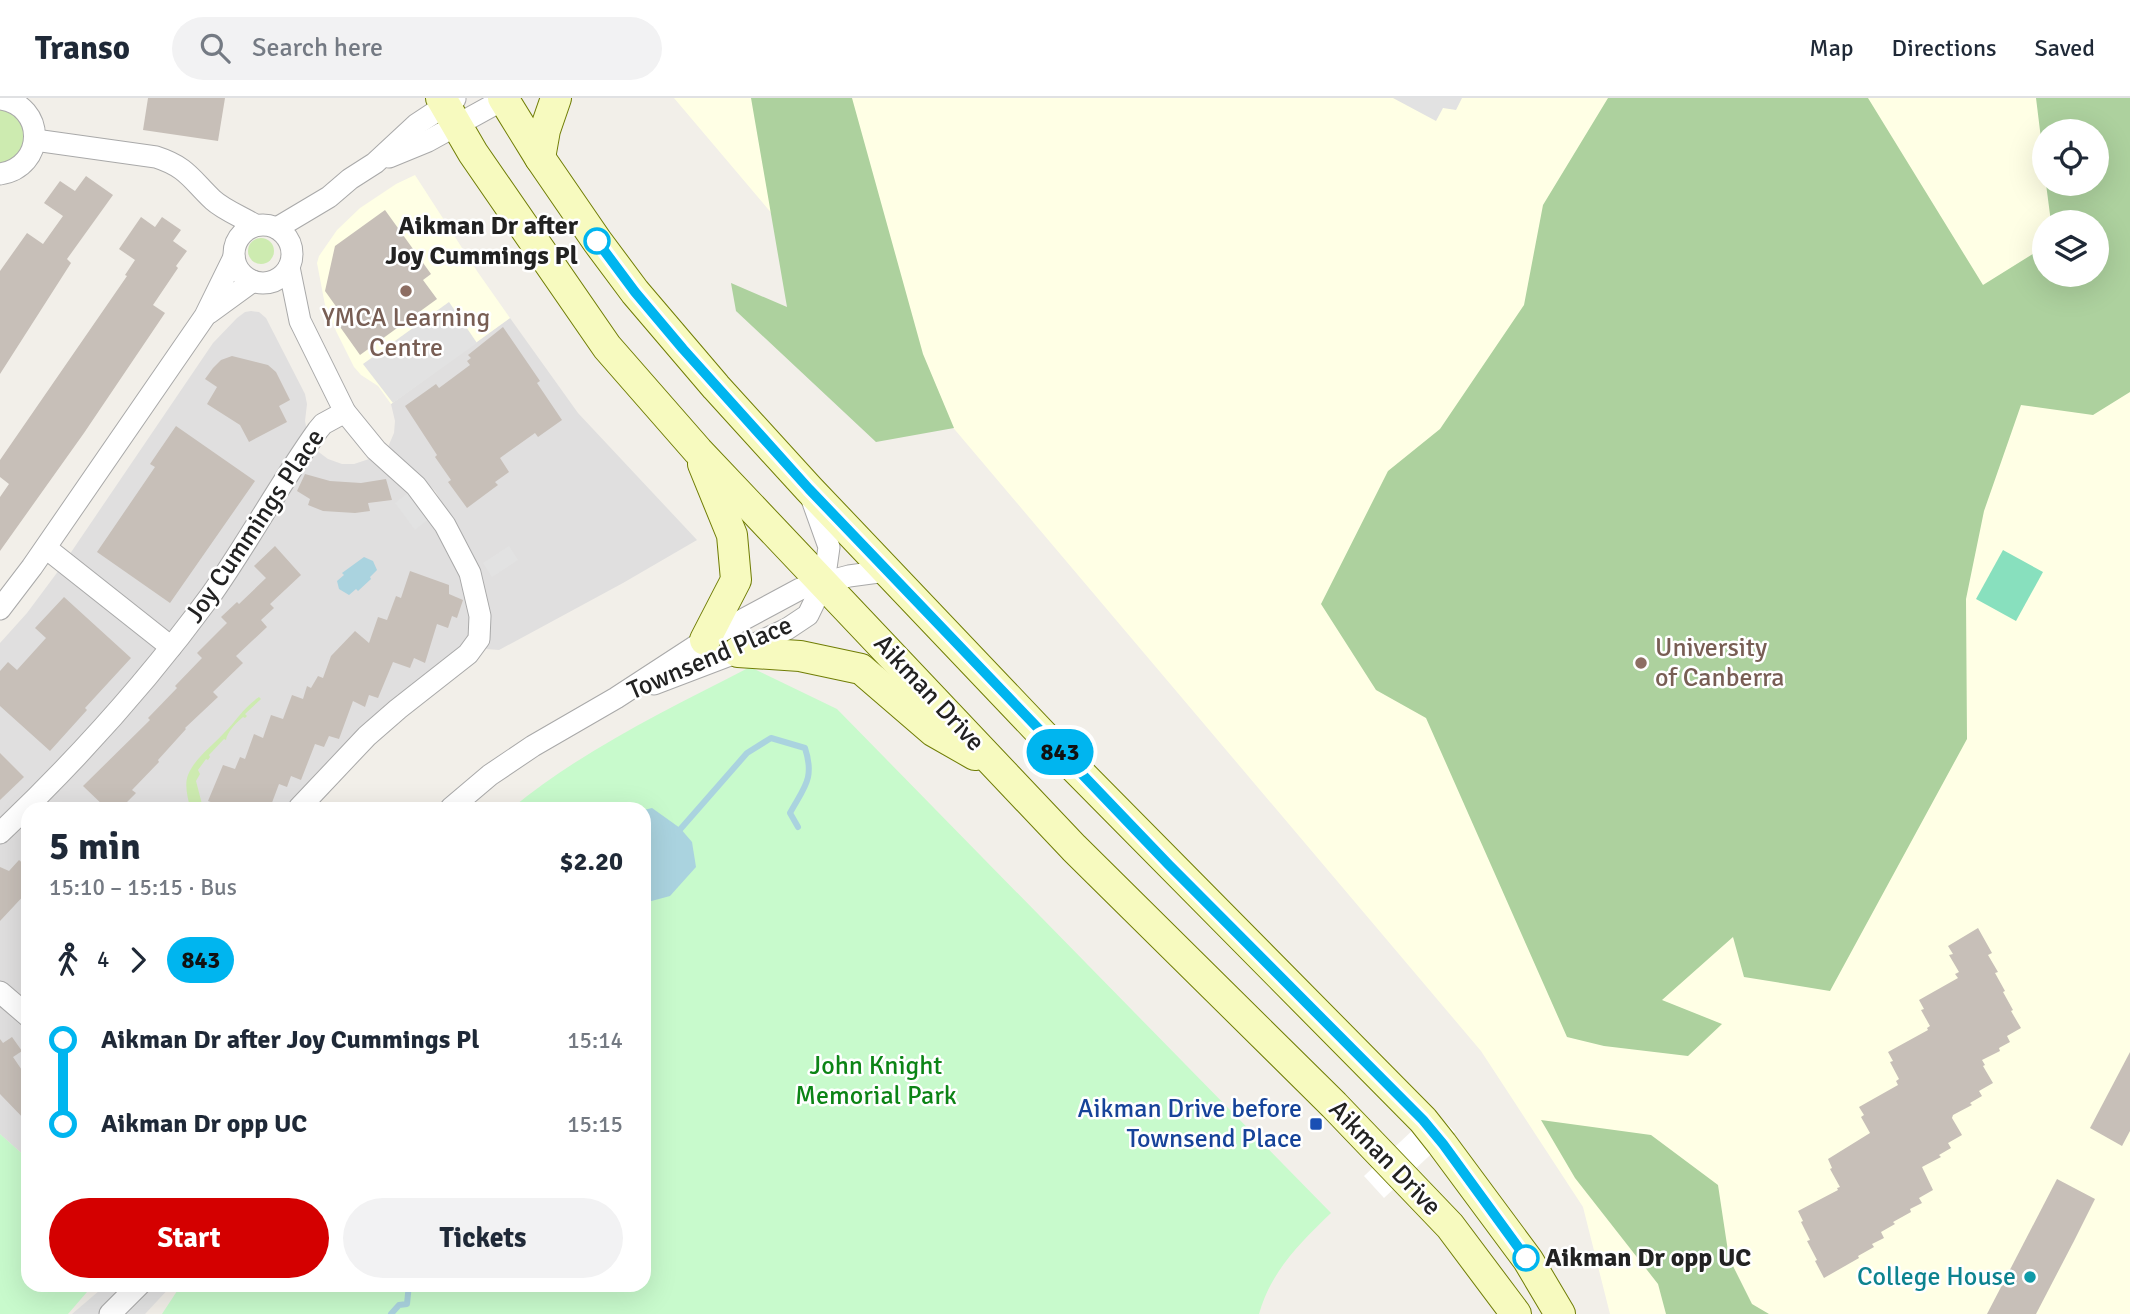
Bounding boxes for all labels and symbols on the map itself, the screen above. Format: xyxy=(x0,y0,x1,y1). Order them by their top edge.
place label: Aikman Dr after Joy Cummings Pl xyxy=(385,210,579,272)
marker: Aikman Dr after Joy Cummings Pl xyxy=(584,228,610,254)
marker: YMCA Learning Centre xyxy=(398,283,414,299)
place label: YMCA Learning Centre xyxy=(322,302,490,364)
street label: Joy Cummings Place xyxy=(178,423,332,629)
street label: Townsend Place xyxy=(623,609,797,707)
street label: Aikman Drive xyxy=(867,628,991,758)
place label: University of Canberra xyxy=(1655,632,1785,694)
marker: University of Canberra xyxy=(1633,655,1649,671)
line badge: 843 xyxy=(1020,729,1100,775)
park label: John Knight Memorial Park xyxy=(795,1050,957,1112)
place label: Aikman Drive before Townsend Place xyxy=(1078,1093,1302,1155)
street label: Aikman Drive xyxy=(1322,1094,1448,1222)
marker: Aikman Drive before Townsend Place xyxy=(1308,1116,1324,1132)
place label: Aikman Dr opp UC xyxy=(1545,1242,1751,1274)
marker: Aikman Dr opp UC xyxy=(1513,1245,1539,1271)
place label: College House xyxy=(1857,1261,2016,1293)
marker: College House xyxy=(2022,1269,2038,1285)

